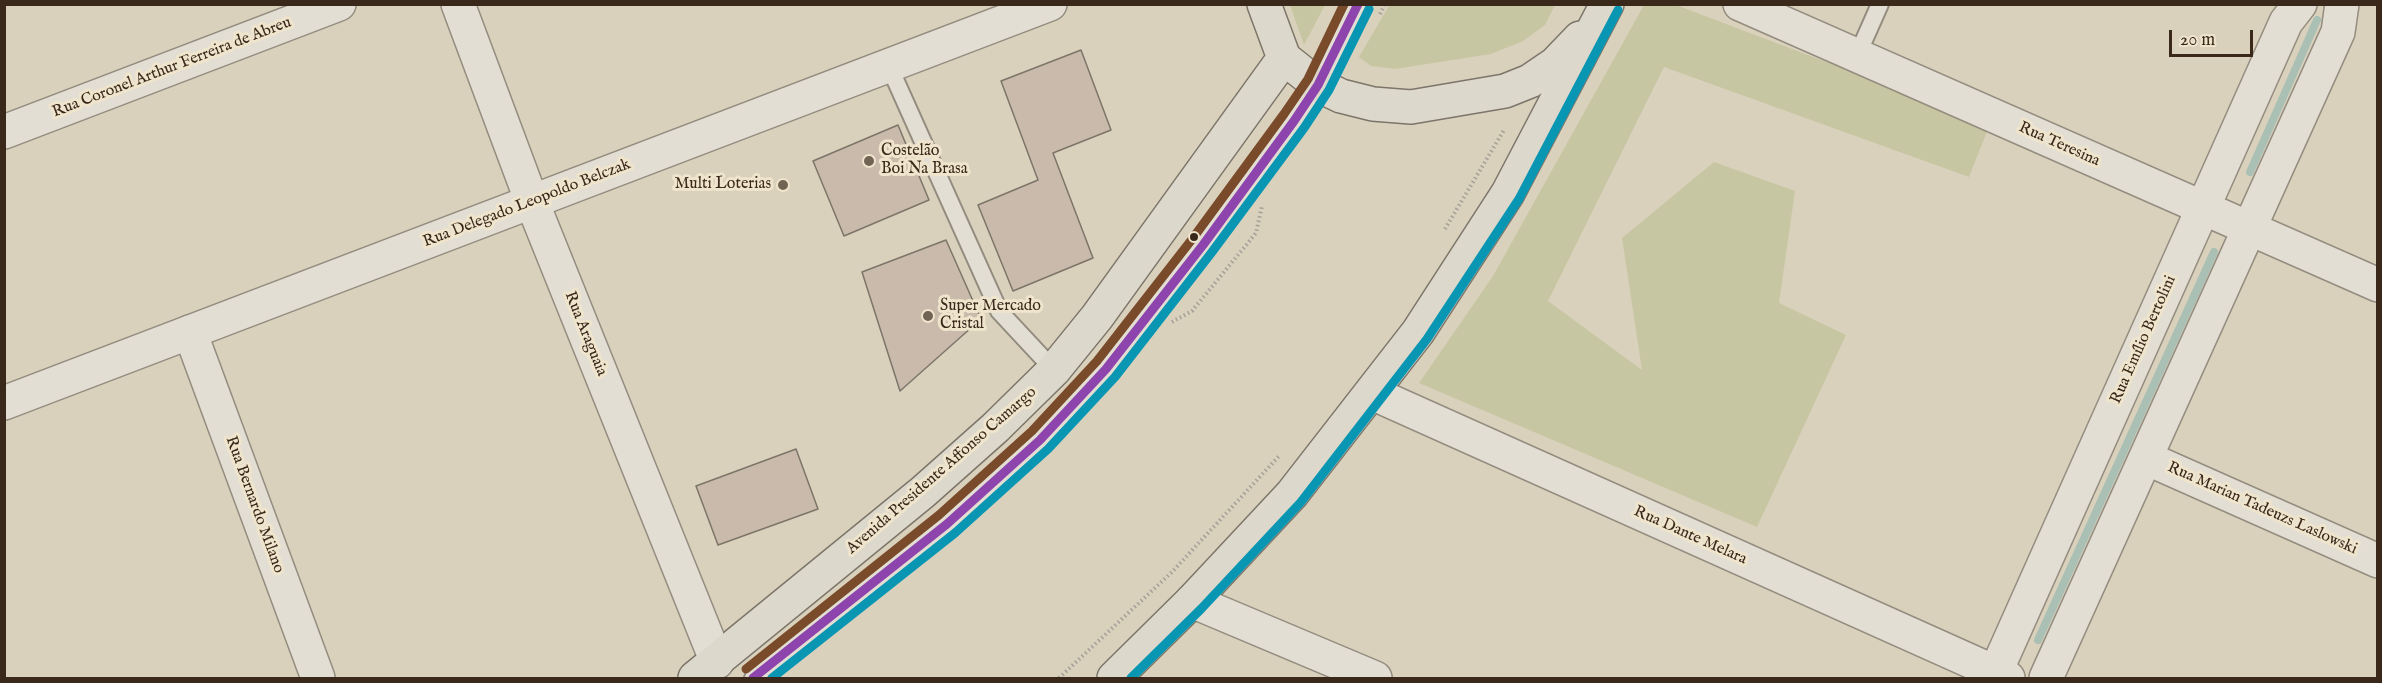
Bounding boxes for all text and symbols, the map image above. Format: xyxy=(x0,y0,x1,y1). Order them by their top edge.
street label: Rua Coronel Arthur Ferreira de Abreu xyxy=(50,13,294,123)
scale bar xyxy=(2172,18,2256,56)
text: 20 m xyxy=(2180,29,2215,52)
street label: Rua Teresina xyxy=(2015,119,2103,171)
place label: Costelão Boi Na Brasa xyxy=(881,142,968,180)
marker: Costelão Boi Na Brasa xyxy=(862,154,876,168)
street label: Rua Delegado Leopoldo Belczak xyxy=(421,156,633,252)
place label: Multi Loterias xyxy=(674,175,771,195)
marker: Multi Loterias xyxy=(776,178,790,192)
unlabelled marker xyxy=(1188,231,1200,243)
street label: Rua Emílio Bertolini xyxy=(2107,273,2181,407)
street label: Rua Araguaia xyxy=(559,289,611,379)
place label: Super Mercado Cristal xyxy=(940,297,1041,335)
marker: Super Mercado Cristal xyxy=(921,309,935,323)
street label: Avenida Presidente Affonso Camargo xyxy=(843,383,1041,559)
street label: Rua Bernardo Milano xyxy=(220,434,288,576)
street label: Rua Marian Tadeuzs Laslowski xyxy=(2164,458,2360,560)
street label: Rua Dante Melara xyxy=(1631,502,1749,570)

